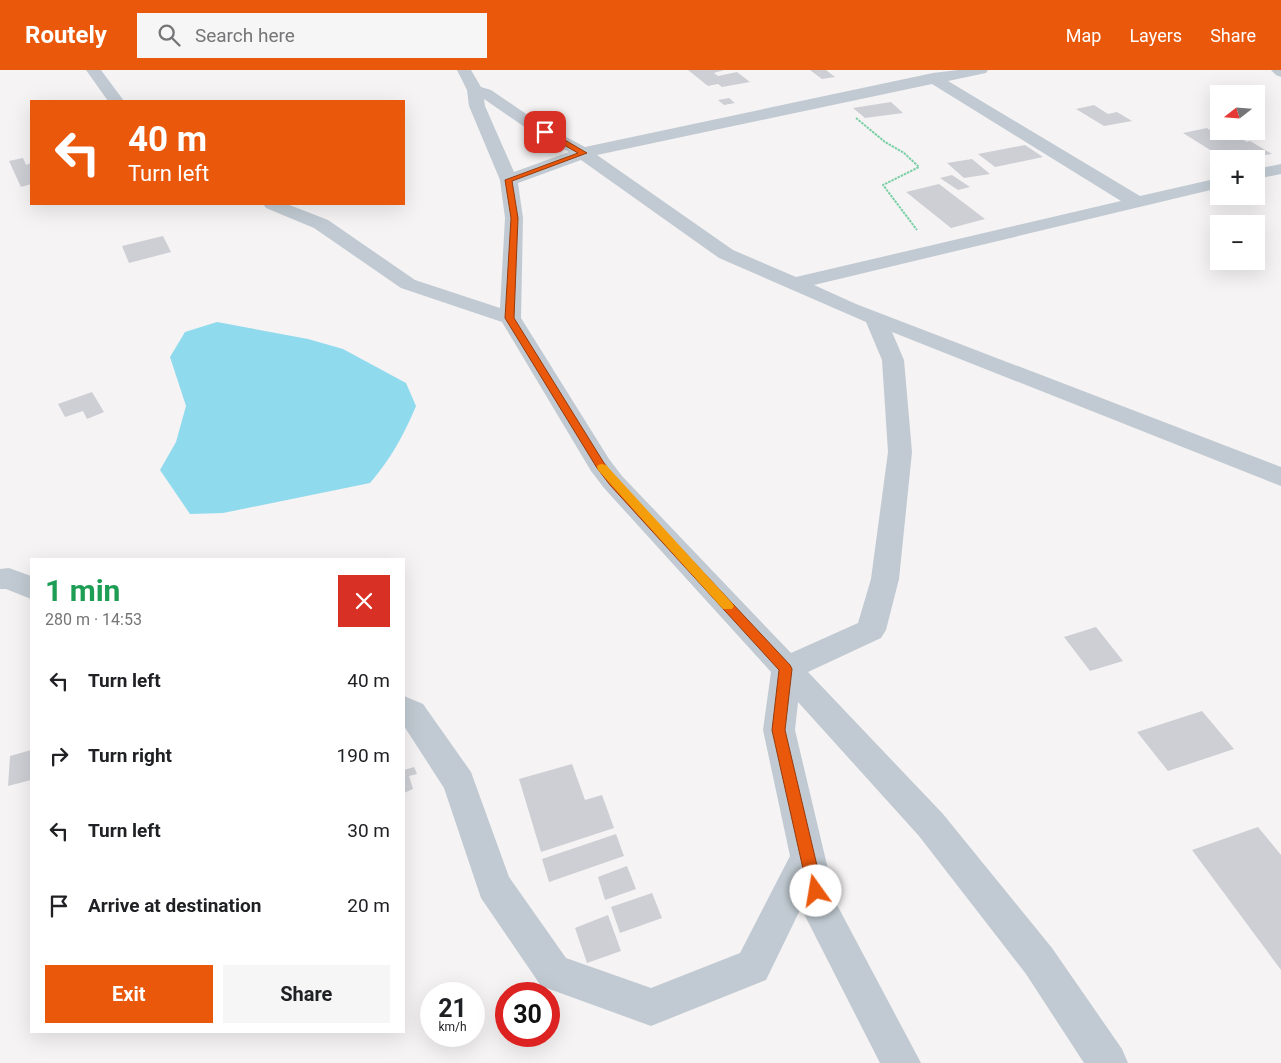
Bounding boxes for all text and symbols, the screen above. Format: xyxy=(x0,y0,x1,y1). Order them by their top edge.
search box xyxy=(137,13,487,58)
text: Routely xyxy=(25,21,107,49)
icon: search xyxy=(155,21,183,49)
text: Search here xyxy=(195,24,295,47)
text: Map xyxy=(1066,25,1101,46)
text: Layers xyxy=(1129,25,1182,46)
text: Share xyxy=(1210,25,1256,46)
north arrow xyxy=(1210,85,1265,140)
map controls xyxy=(1210,85,1265,270)
pin xyxy=(524,111,566,153)
icon: arrive xyxy=(531,118,559,146)
text: 40 m xyxy=(128,119,207,160)
icon: left xyxy=(45,120,110,185)
button: + xyxy=(1210,150,1265,205)
text: Turn left xyxy=(128,161,209,186)
button: − xyxy=(1210,215,1265,270)
text: 1 min xyxy=(45,573,120,608)
button: close xyxy=(338,575,390,627)
text: 280 m · 14:53 xyxy=(45,610,142,629)
icon: left xyxy=(45,667,73,695)
text: Turn left xyxy=(88,669,161,692)
text: 40 m xyxy=(347,669,390,692)
icon: right xyxy=(45,742,73,770)
text: Turn right xyxy=(88,744,172,767)
text: 190 m xyxy=(337,744,390,767)
icon: left xyxy=(45,817,73,845)
text: Turn left xyxy=(88,819,161,842)
text: 30 m xyxy=(347,819,390,842)
position arrow xyxy=(789,864,841,916)
icon: arrive xyxy=(45,892,73,920)
text: Arrive at destination xyxy=(88,894,261,917)
text: 20 m xyxy=(347,894,390,917)
button: Exit xyxy=(45,965,213,1023)
button: Share xyxy=(223,965,390,1023)
speed limit sign: 30 xyxy=(495,982,560,1047)
text: 21 xyxy=(438,994,467,1023)
text: km/h xyxy=(438,1020,467,1034)

